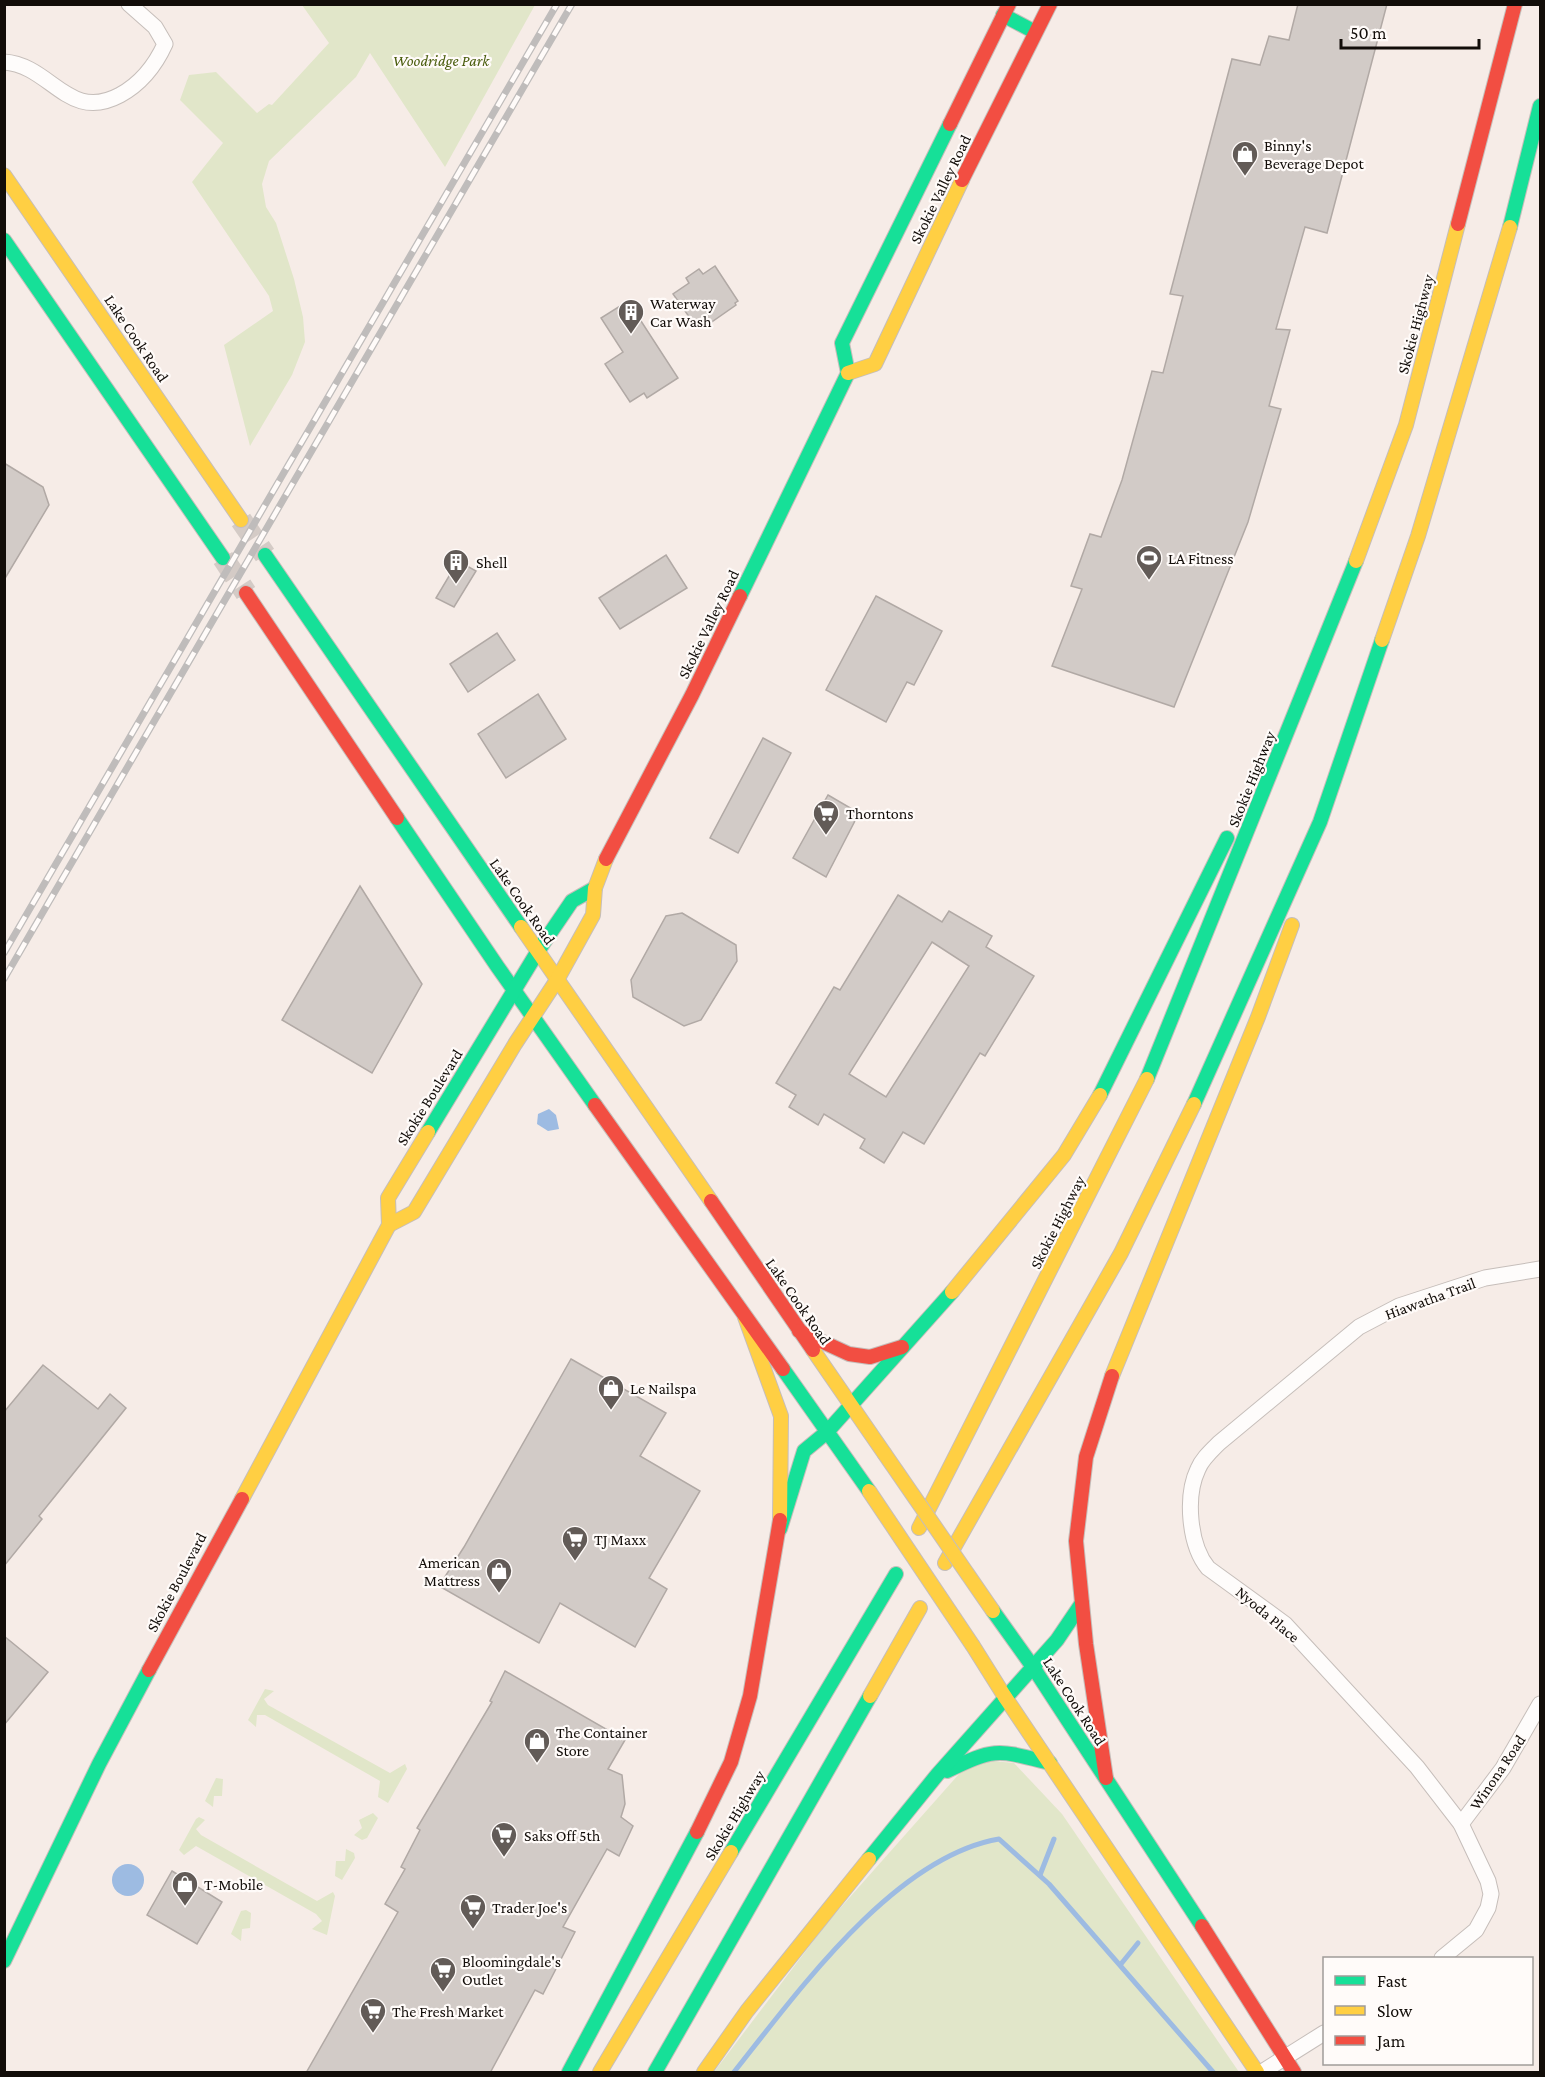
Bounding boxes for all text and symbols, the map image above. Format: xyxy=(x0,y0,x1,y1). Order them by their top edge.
scale bar xyxy=(1341,12,1479,50)
text: 50 m xyxy=(1350,23,1387,43)
park label: Woodridge Park xyxy=(393,52,490,70)
street label: Skokie Valley Road xyxy=(907,132,975,247)
place label: Binny's Beverage Depot xyxy=(1264,137,1365,173)
shop icon: Binny's Beverage Depot xyxy=(1230,139,1260,177)
street label: Skokie Highway xyxy=(1394,272,1438,376)
street label: Lake Cook Road xyxy=(101,292,172,385)
place label: Waterway Car Wash xyxy=(650,295,716,330)
building icon: Waterway Car Wash xyxy=(616,297,646,335)
sports icon: LA Fitness xyxy=(1134,543,1164,581)
building icon: Shell xyxy=(441,547,471,585)
place label: LA Fitness xyxy=(1168,550,1234,567)
place label: Shell xyxy=(476,554,508,571)
street label: Skokie Valley Road xyxy=(675,567,743,682)
street label: Skokie Highway xyxy=(1224,728,1280,830)
supermarket icon: Thorntons xyxy=(811,798,841,836)
place label: Thorntons xyxy=(846,805,914,822)
street label: Lake Cook Road xyxy=(487,855,559,948)
street label: Skokie Boulevard xyxy=(393,1046,466,1148)
street label: Skokie Highway xyxy=(1027,1172,1089,1272)
street label: Lake Cook Road xyxy=(763,1255,835,1348)
street label: Hiawatha Trail xyxy=(1383,1274,1478,1323)
shop icon: Le Nailspa xyxy=(596,1373,626,1411)
place label: Le Nailspa xyxy=(630,1380,697,1398)
supermarket icon: TJ Maxx xyxy=(560,1524,590,1562)
street label: Skokie Boulevard xyxy=(143,1529,210,1635)
place label: TJ Maxx xyxy=(594,1531,647,1549)
place label: American Mattress xyxy=(419,1554,480,1589)
shop icon: American Mattress xyxy=(484,1556,514,1594)
street label: Nyoda Place xyxy=(1232,1583,1303,1647)
street label: Lake Cook Road xyxy=(1040,1654,1110,1749)
place label: The Container Store xyxy=(556,1724,648,1759)
shop icon: The Container Store xyxy=(522,1726,552,1764)
street label: Winona Road xyxy=(1466,1731,1529,1813)
street label: Skokie Highway xyxy=(701,1767,769,1864)
supermarket icon: Saks Off 5th xyxy=(489,1820,519,1858)
place label: Saks Off 5th xyxy=(524,1827,601,1844)
shop icon: T-Mobile xyxy=(170,1869,200,1907)
place label: T-Mobile xyxy=(204,1876,263,1893)
supermarket icon: Trader Joe's xyxy=(458,1892,488,1930)
place label: Trader Joe's xyxy=(492,1899,567,1917)
place label: Bloomingdale's Outlet xyxy=(462,1953,561,1988)
supermarket icon: Bloomingdale's Outlet xyxy=(428,1955,458,1993)
legend xyxy=(1323,1957,1533,2065)
text: Fast xyxy=(1377,1971,1408,1991)
supermarket icon: The Fresh Market xyxy=(358,1996,388,2034)
text: Slow xyxy=(1377,2001,1413,2021)
place label: The Fresh Market xyxy=(392,2003,504,2020)
text: Jam xyxy=(1375,2031,1406,2051)

